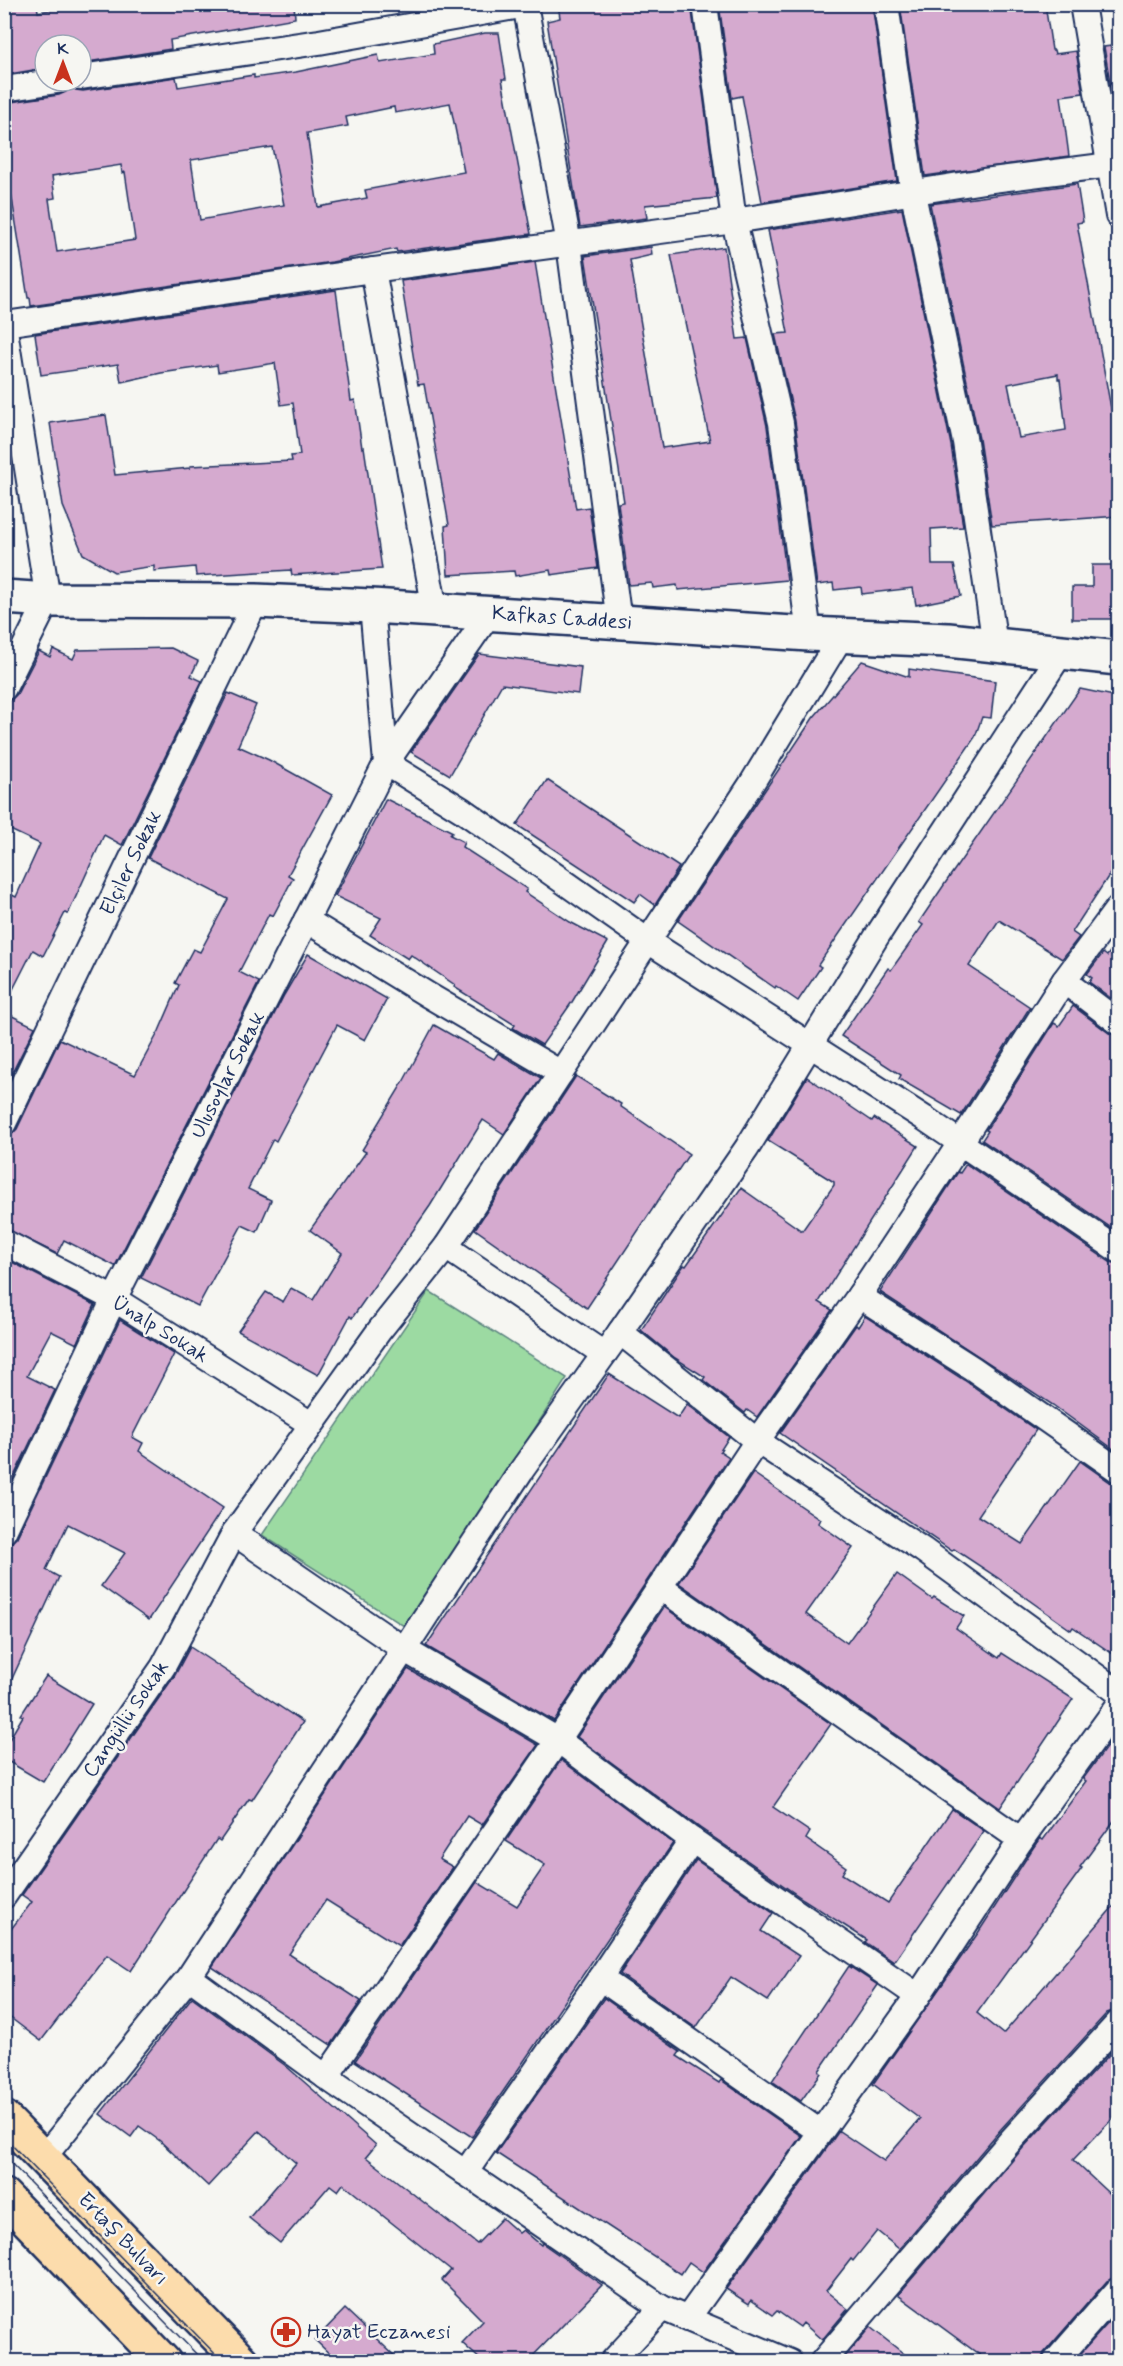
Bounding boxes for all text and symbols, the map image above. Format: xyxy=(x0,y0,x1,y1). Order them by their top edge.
north arrow xyxy=(33,33,93,93)
text: K xyxy=(57,39,69,60)
street label: Kafkas Caddesi xyxy=(491,599,633,637)
street label: Elçiler Sokak xyxy=(93,806,169,920)
street label: Ulusoylar Sokak xyxy=(184,1006,272,1143)
street label: Ünalp Sokak xyxy=(106,1288,214,1370)
street label: Cangüllü Sokak xyxy=(76,1655,176,1784)
street label: Ertaş Bulvarı xyxy=(71,2186,175,2292)
pharmacy icon: Hayat Eczanesi xyxy=(270,2316,302,2348)
place label: Hayat Eczanesi xyxy=(307,2318,451,2346)

